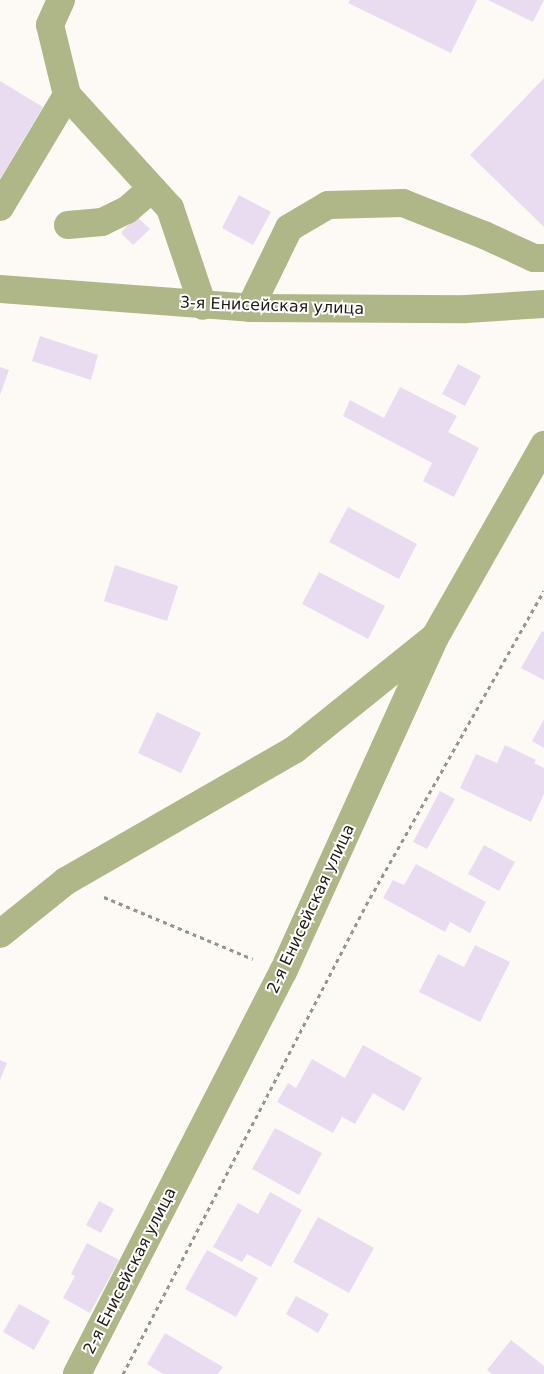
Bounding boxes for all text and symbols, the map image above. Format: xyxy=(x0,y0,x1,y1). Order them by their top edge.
street label: 3-я Енисейская улица xyxy=(180,293,364,319)
street label: 2-я Енисейская улица xyxy=(263,821,359,997)
street label: 2-я Енисейская улица xyxy=(80,1184,180,1358)

